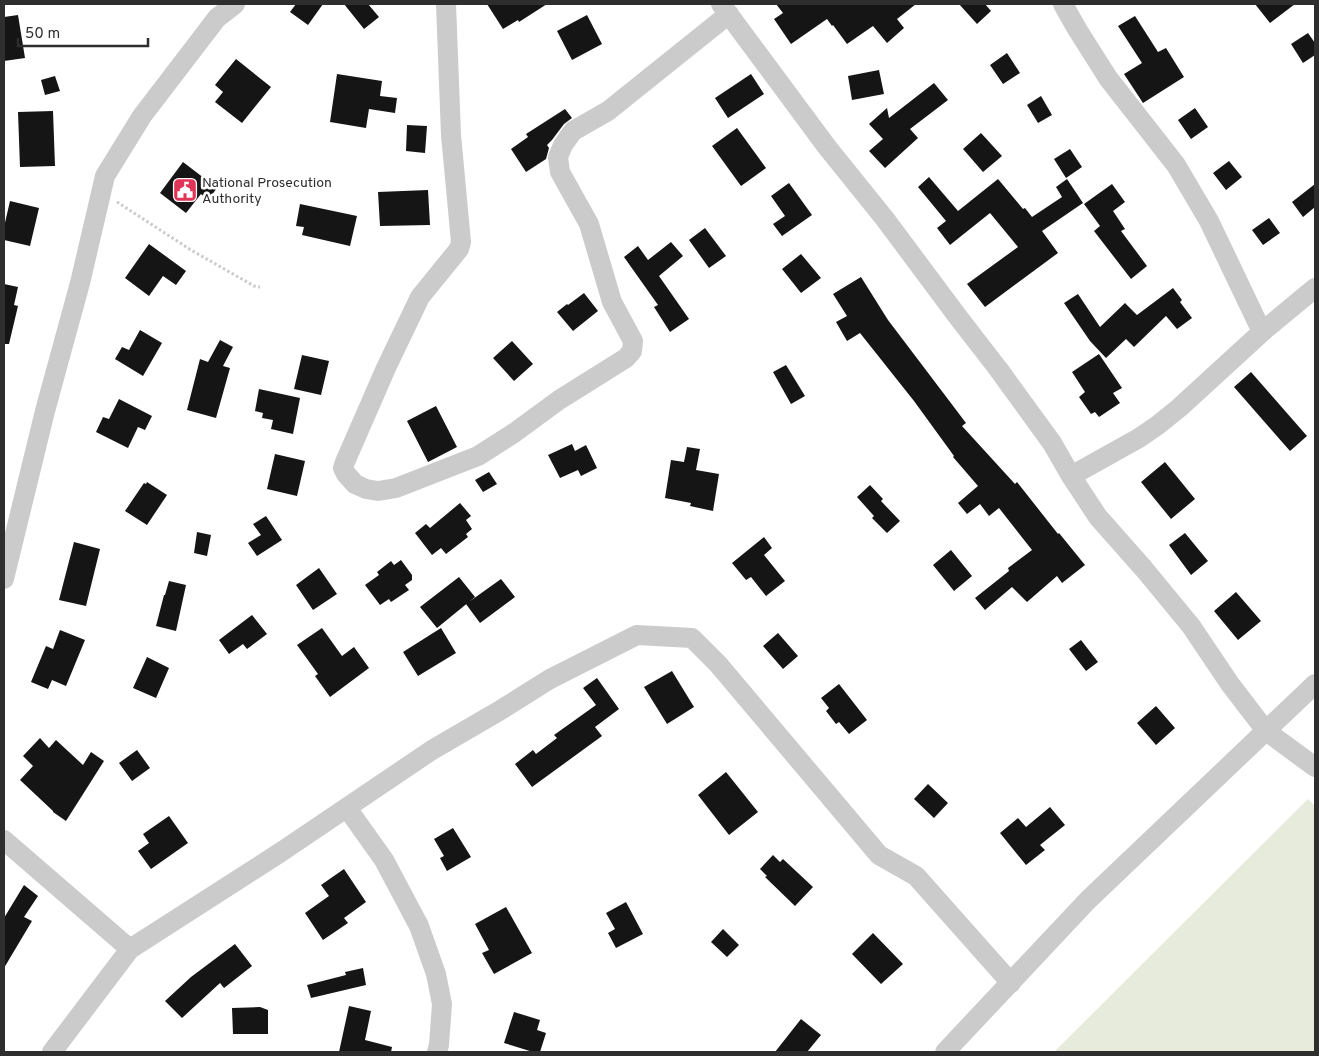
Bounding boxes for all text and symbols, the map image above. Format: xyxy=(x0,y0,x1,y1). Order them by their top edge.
scale bar xyxy=(18,15,148,47)
text: 50 m xyxy=(25,25,60,44)
place label: National Prosecution Authority xyxy=(202,175,332,208)
public building icon: National Prosecution Authority xyxy=(172,177,198,203)

